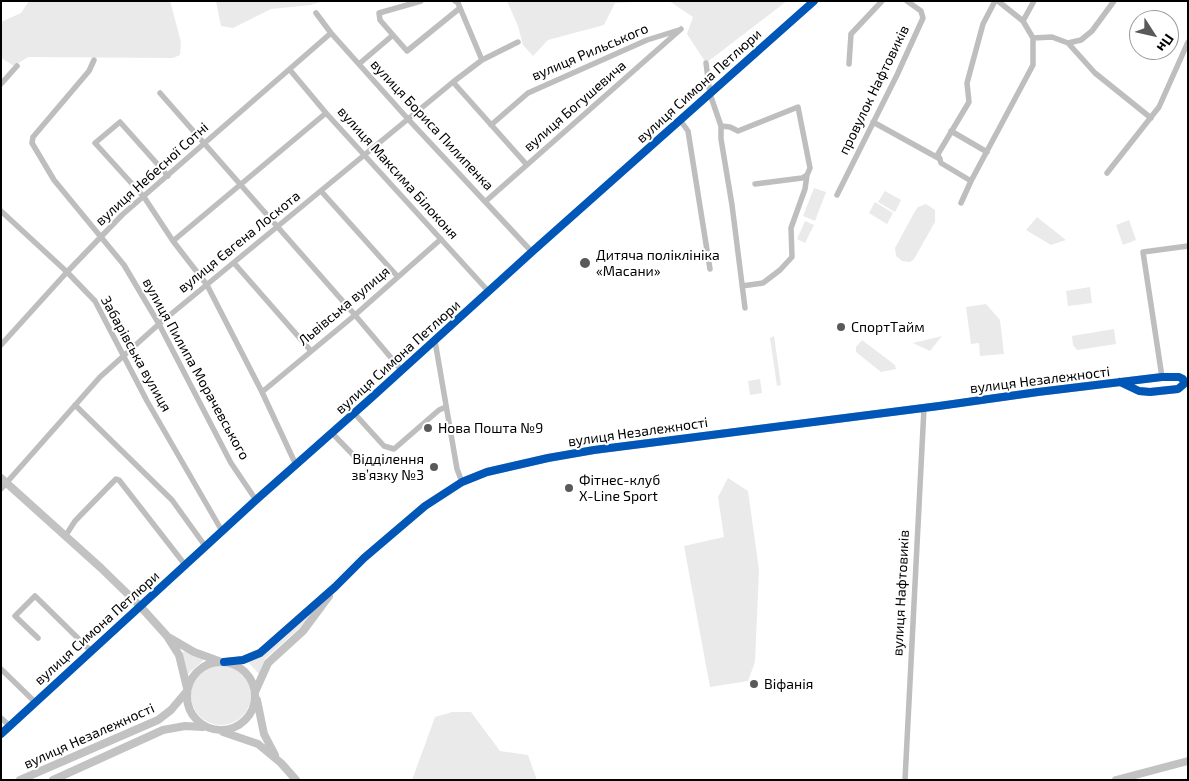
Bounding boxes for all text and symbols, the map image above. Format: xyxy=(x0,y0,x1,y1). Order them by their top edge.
north arrow xyxy=(1129,10,1179,60)
street label: вулиця Рильського xyxy=(529,20,651,84)
street label: провулок Нафтовиків xyxy=(835,23,913,157)
street label: вулиця Симона Петлюри xyxy=(633,25,765,147)
text: Пн xyxy=(1154,31,1178,56)
street label: вулиця Бориса Пилипенка xyxy=(367,56,497,194)
street label: вулиця Богушевича xyxy=(520,57,630,155)
street label: вулиця Максима Білоконя xyxy=(334,103,462,243)
street label: вулиця Небесної Сотні xyxy=(92,119,212,229)
street label: вулиця Євгена Лоскота xyxy=(174,188,304,296)
place label: Дитяча поліклініка «Масани» xyxy=(596,247,720,280)
marker: Дитяча поліклініка «Масани» xyxy=(578,256,592,270)
street label: Львівська вулиця xyxy=(295,263,393,349)
street label: вулиця Пилипа Морачевського xyxy=(139,275,253,463)
street label: Забарівська вулиця xyxy=(97,293,175,415)
street label: вулиця Симона Петлюри xyxy=(332,296,464,418)
place label: СпортТайм xyxy=(851,319,925,335)
marker: СпортТайм xyxy=(835,321,847,333)
street label: вулиця Незалежності xyxy=(969,363,1111,397)
street label: вулиця Незалежності xyxy=(567,414,709,450)
place label: Нова Пошта №9 xyxy=(438,420,543,436)
marker: Нова Пошта №9 xyxy=(422,422,434,434)
place label: Відділення зв’язку №3 xyxy=(352,451,424,484)
marker: Відділення зв’язку №3 xyxy=(428,461,440,473)
place label: Фітнес-клуб X-Line Sport xyxy=(579,472,660,504)
marker: Фітнес-клуб X-Line Sport xyxy=(563,482,575,494)
street label: вулиця Нафтовиків xyxy=(889,529,913,657)
street label: вулиця Симона Петлюри xyxy=(31,567,163,689)
place label: Віфанія xyxy=(764,676,813,692)
marker: Віфанія xyxy=(748,678,760,690)
street label: вулиця Незалежності xyxy=(21,700,157,772)

